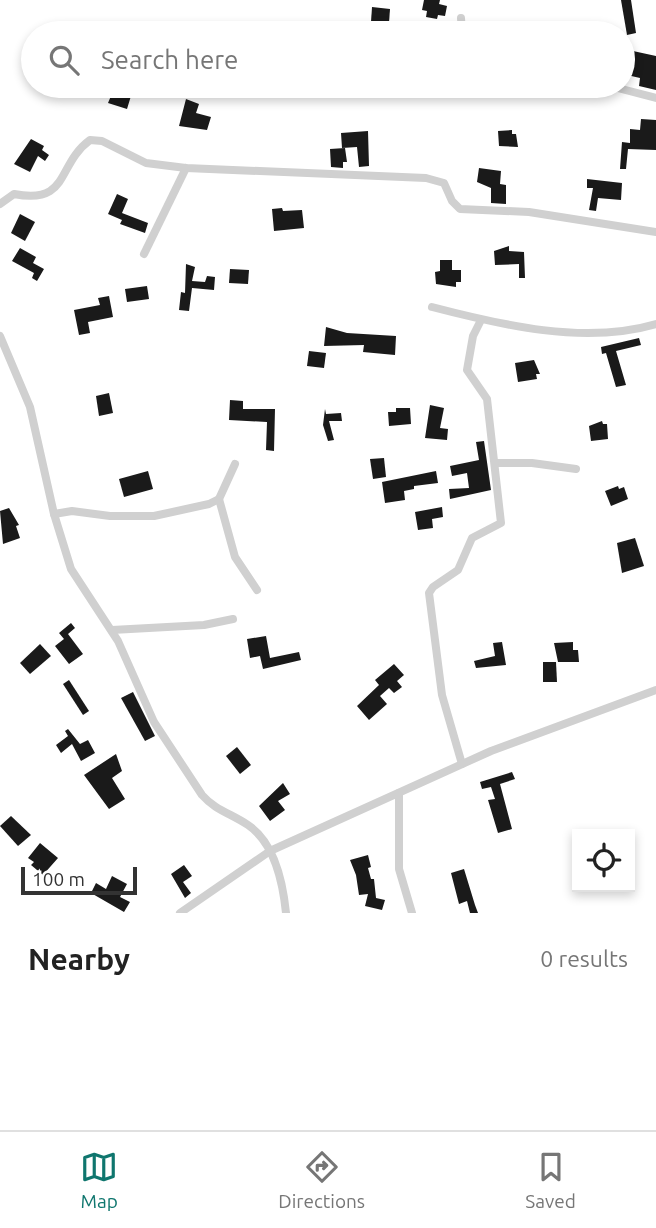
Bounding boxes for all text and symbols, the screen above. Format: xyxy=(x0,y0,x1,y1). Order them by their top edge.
search box xyxy=(21,21,635,98)
icon: search xyxy=(45,41,83,79)
text: Search here xyxy=(101,45,238,74)
map controls xyxy=(572,829,635,892)
button: locate xyxy=(572,829,635,892)
scale bar xyxy=(21,864,136,896)
text: 100 m xyxy=(32,868,85,890)
text: Nearby xyxy=(28,942,130,976)
text: 0 results xyxy=(540,946,628,971)
tab: Map xyxy=(80,1148,118,1212)
tab: Directions xyxy=(278,1148,365,1212)
tab: Saved xyxy=(525,1148,576,1212)

